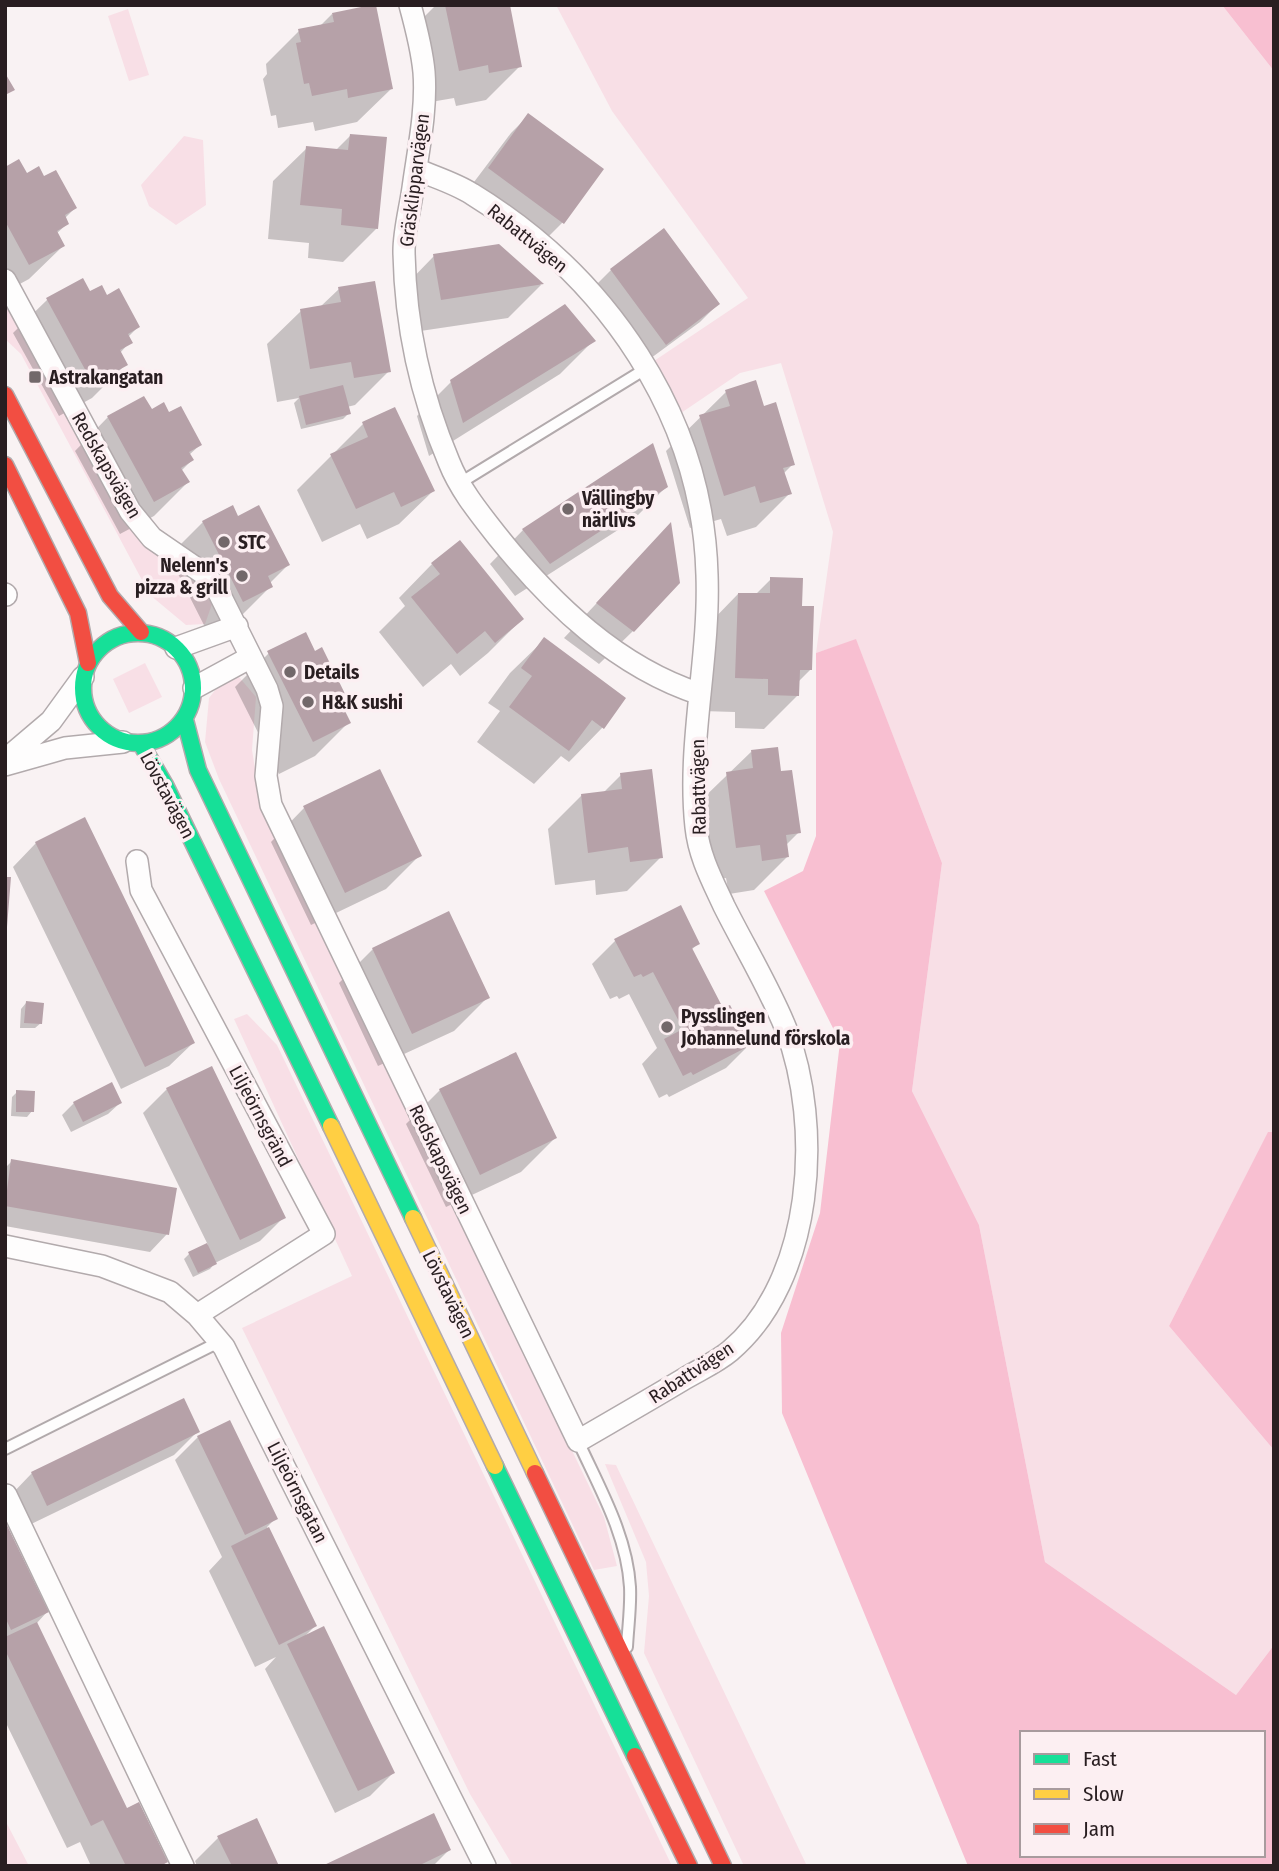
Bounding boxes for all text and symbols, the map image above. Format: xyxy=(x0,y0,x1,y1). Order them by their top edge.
street label: Gräsklipparvägen xyxy=(395,112,434,248)
street label: Rabattvägen xyxy=(483,199,572,278)
place label: Astrakangatan xyxy=(48,366,163,389)
marker: Astrakangatan xyxy=(27,369,43,385)
street label: Redskapsvägen xyxy=(67,408,146,522)
place label: Vällingby närlivs xyxy=(581,487,655,532)
marker: Vällingby närlivs xyxy=(560,501,576,517)
place label: STC xyxy=(238,531,266,554)
marker: STC xyxy=(216,534,232,550)
place label: Nelenn's pizza & grill xyxy=(135,554,229,599)
marker: Nelenn's pizza & grill xyxy=(234,568,250,584)
place label: Details xyxy=(304,661,360,684)
marker: Details xyxy=(282,664,298,680)
place label: H&K sushi xyxy=(322,691,403,714)
marker: H&K sushi xyxy=(300,694,316,710)
street label: Rabattvägen xyxy=(686,739,711,835)
street label: Lövstavägen xyxy=(135,748,200,842)
place label: Pysslingen Johannelund förskola xyxy=(680,1005,850,1050)
marker: Pysslingen Johannelund förskola xyxy=(659,1019,675,1035)
street label: Liljeörnsgränd xyxy=(224,1062,297,1171)
street label: Redskapsvägen xyxy=(404,1101,477,1218)
street label: Lövstavägen xyxy=(417,1247,480,1342)
street label: Rabattvägen xyxy=(645,1337,738,1408)
street label: Liljeörnsgatan xyxy=(262,1438,333,1547)
legend xyxy=(1020,1731,1265,1857)
text: Fast xyxy=(1083,1746,1117,1772)
text: Slow xyxy=(1083,1781,1124,1807)
text: Jam xyxy=(1083,1816,1115,1842)

